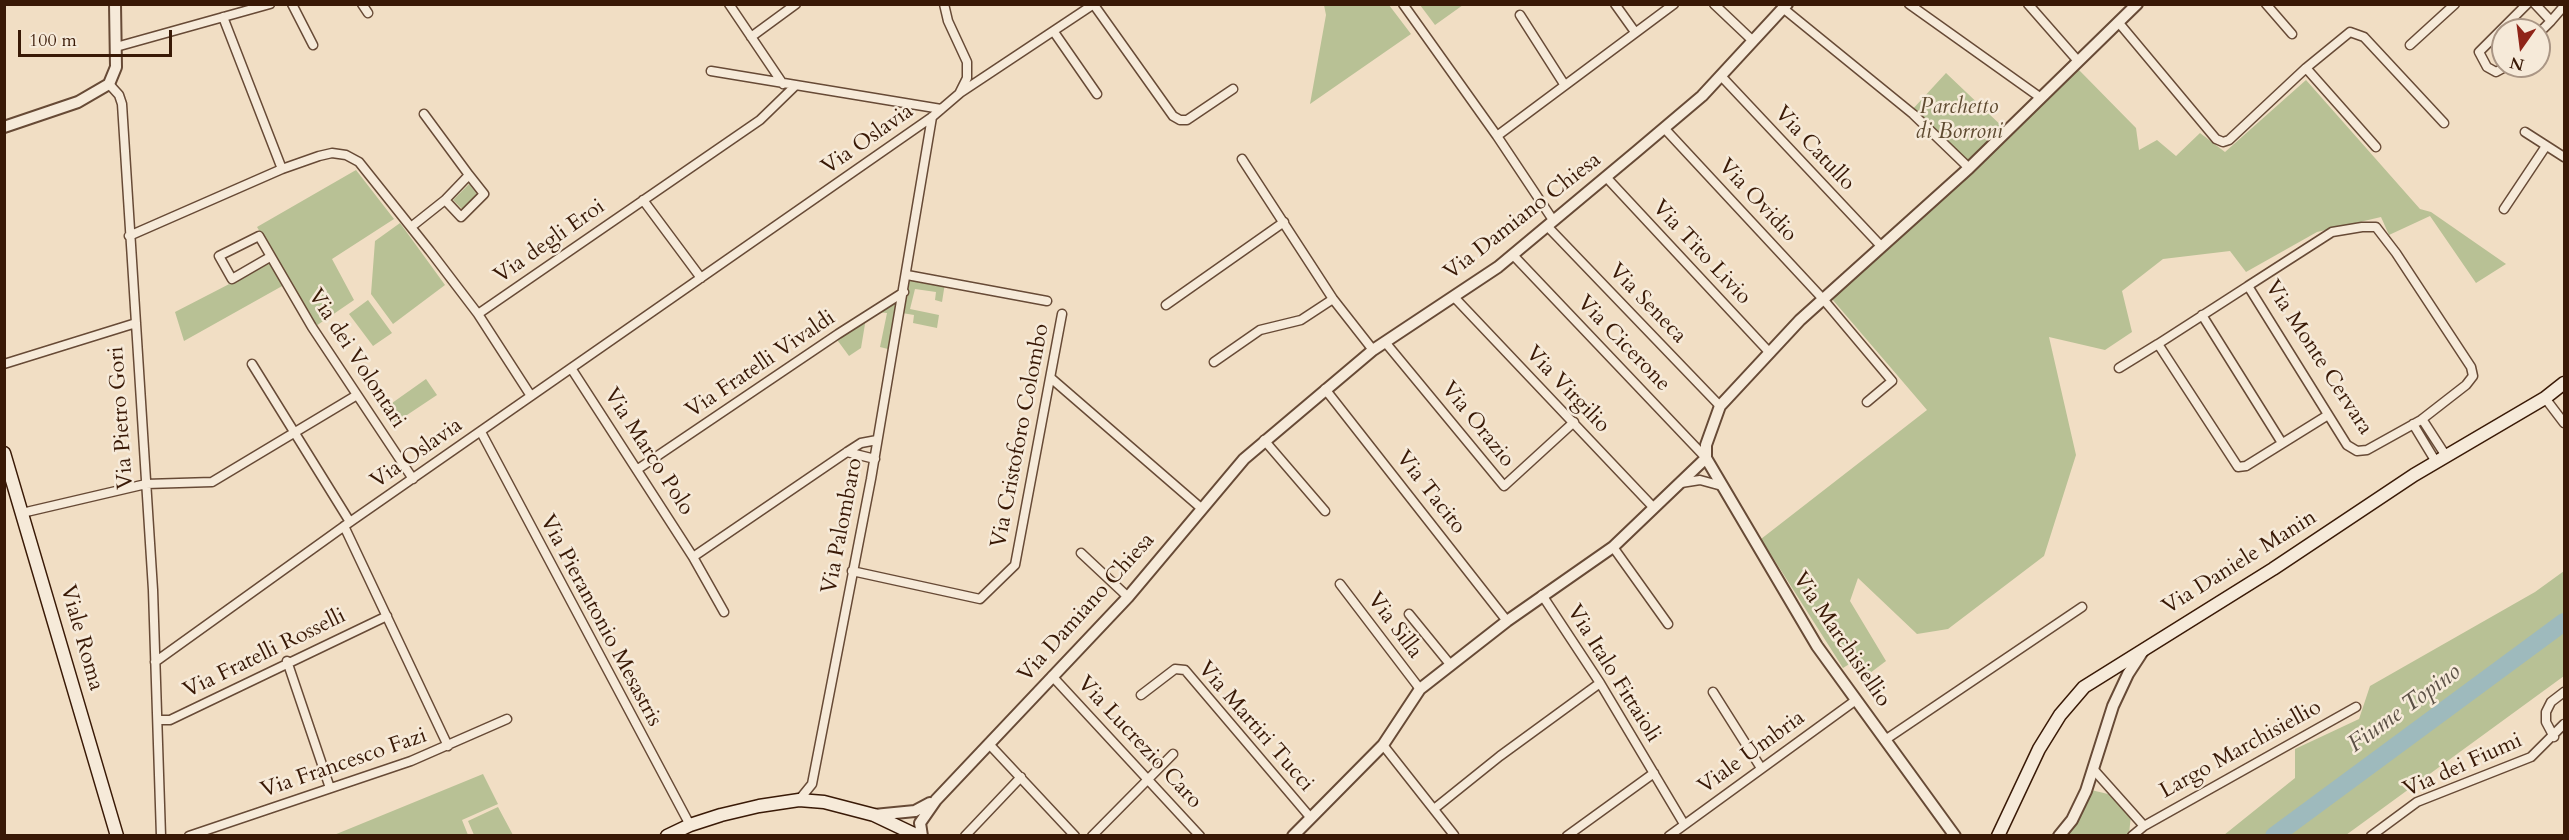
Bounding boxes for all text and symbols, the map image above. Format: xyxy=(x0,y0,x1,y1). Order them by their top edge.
scale bar xyxy=(21,18,176,56)
north arrow xyxy=(2491,18,2551,78)
text: 100 m xyxy=(29,28,77,53)
text: N xyxy=(2508,51,2527,76)
park label: Parchetto di Borroni xyxy=(1915,95,2003,146)
street label: Via Oslavia xyxy=(817,99,919,181)
street label: Via Catullo xyxy=(1768,101,1860,197)
street label: Via Damiano Chiesa xyxy=(1439,148,1607,286)
street label: Via Ovidio xyxy=(1712,154,1802,248)
street label: Via degli Eroi xyxy=(490,194,610,290)
street label: Via Tito Livio xyxy=(1646,195,1756,311)
street label: Via Seneca xyxy=(1602,259,1692,349)
street label: Via Monte Cervara xyxy=(2258,276,2378,440)
street label: Via dei Volontari xyxy=(301,285,411,433)
street label: Via Cicerone xyxy=(1571,291,1675,397)
street label: Via Fratelli Vivaldi xyxy=(681,305,841,425)
street label: Via Cristoforo Colombo xyxy=(986,322,1056,550)
street label: Via Virgilio xyxy=(1519,341,1615,439)
street label: Via Pietro Gori xyxy=(104,346,140,490)
street label: Via Orazio xyxy=(1435,377,1519,473)
street label: Via Marco Polo xyxy=(597,383,699,521)
street label: Via Oslavia xyxy=(366,413,468,495)
street label: Via Tacito xyxy=(1389,446,1471,540)
street label: Via Palombaro xyxy=(817,456,869,596)
street label: Via Daniele Manin xyxy=(2158,505,2322,621)
street label: Via Pierantonio Mesastris xyxy=(533,511,667,731)
street label: Via Damiano Chiesa xyxy=(1013,528,1161,688)
street label: Via Marchisiellio xyxy=(1786,567,1896,713)
street label: Viale Roma xyxy=(53,582,109,694)
street label: Via Silla xyxy=(1361,588,1427,664)
street label: Via Italo Fittaioli xyxy=(1560,600,1666,748)
street label: Via Fratelli Rosselli xyxy=(180,603,350,705)
street label: Via Martiri Tucci xyxy=(1191,657,1319,797)
water label: Fiume Topino xyxy=(2343,658,2467,760)
street label: Via Lucrezio Caro xyxy=(1071,671,1207,815)
street label: Largo Marchisiellio xyxy=(2156,695,2326,805)
street label: Viale Umbria xyxy=(1693,705,1811,801)
street label: Via Francesco Fazi xyxy=(258,723,430,805)
street label: Via dei Fiumi xyxy=(2400,728,2526,804)

